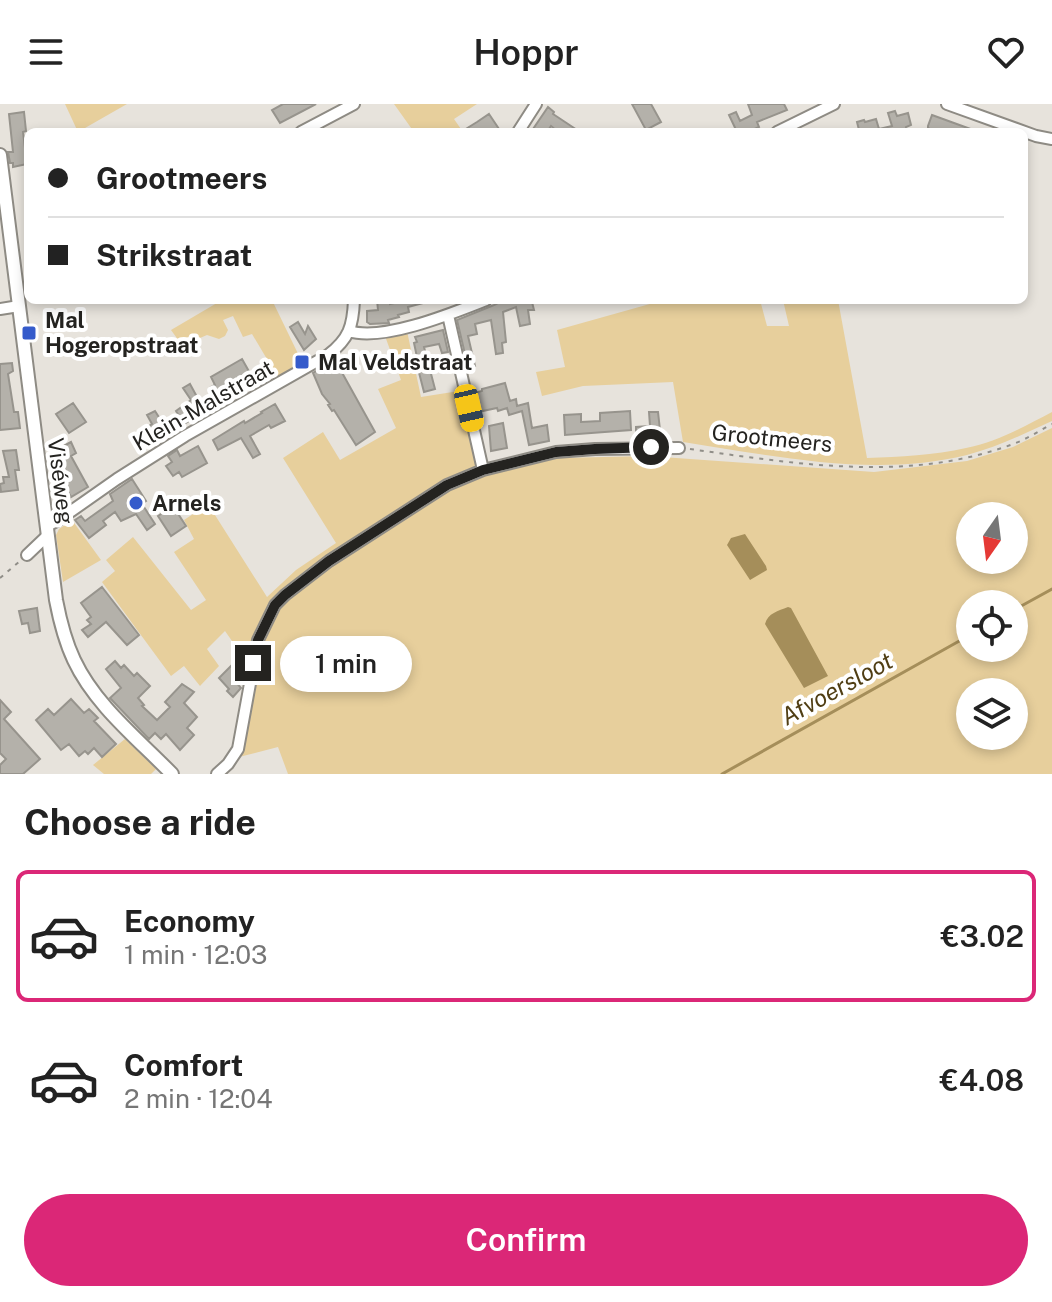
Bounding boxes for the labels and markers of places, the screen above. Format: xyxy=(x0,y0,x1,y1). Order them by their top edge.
place label: Mal Hogeropstraat xyxy=(45,307,199,358)
marker: Mal Hogeropstraat xyxy=(20,324,38,342)
place label: Mal Veldstraat xyxy=(318,349,472,375)
marker: Mal Veldstraat xyxy=(293,353,311,371)
place label: Arnels xyxy=(152,490,221,516)
marker: Arnels xyxy=(127,494,145,512)

